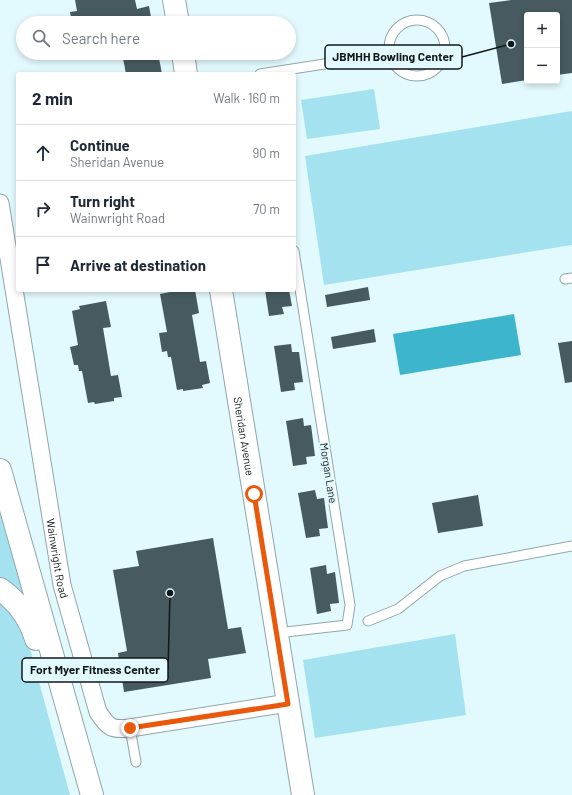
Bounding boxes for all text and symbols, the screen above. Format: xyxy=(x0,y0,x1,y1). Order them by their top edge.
map controls xyxy=(524,12,560,84)
button: + xyxy=(524,12,560,48)
search box xyxy=(16,16,296,60)
icon: search xyxy=(30,27,52,49)
text: Search here xyxy=(62,29,140,47)
callout: JBMHH Bowling Center xyxy=(325,45,462,69)
button: − xyxy=(524,48,560,84)
text: JBMHH Bowling Center xyxy=(332,49,454,63)
text: 2 min xyxy=(32,88,73,108)
text: Walk · 160 m xyxy=(213,90,280,106)
text: Continue xyxy=(70,136,130,154)
icon: ahead xyxy=(32,142,54,164)
text: 90 m xyxy=(253,145,280,161)
text: Sheridan Avenue xyxy=(70,154,164,170)
text: Turn right xyxy=(70,192,135,210)
icon: right xyxy=(32,198,54,220)
text: 70 m xyxy=(253,201,280,217)
text: Wainwright Road xyxy=(70,210,165,226)
icon: arrive xyxy=(32,254,54,276)
text: Arrive at destination xyxy=(70,256,206,274)
street label: Sheridan Avenue xyxy=(232,396,258,477)
street label: Morgan Lane xyxy=(318,442,340,504)
route start xyxy=(245,485,263,503)
street label: Wainwright Road xyxy=(45,518,72,600)
callout: Fort Myer Fitness Center xyxy=(22,658,168,682)
text: Fort Myer Fitness Center xyxy=(30,662,160,676)
route end xyxy=(121,719,139,737)

